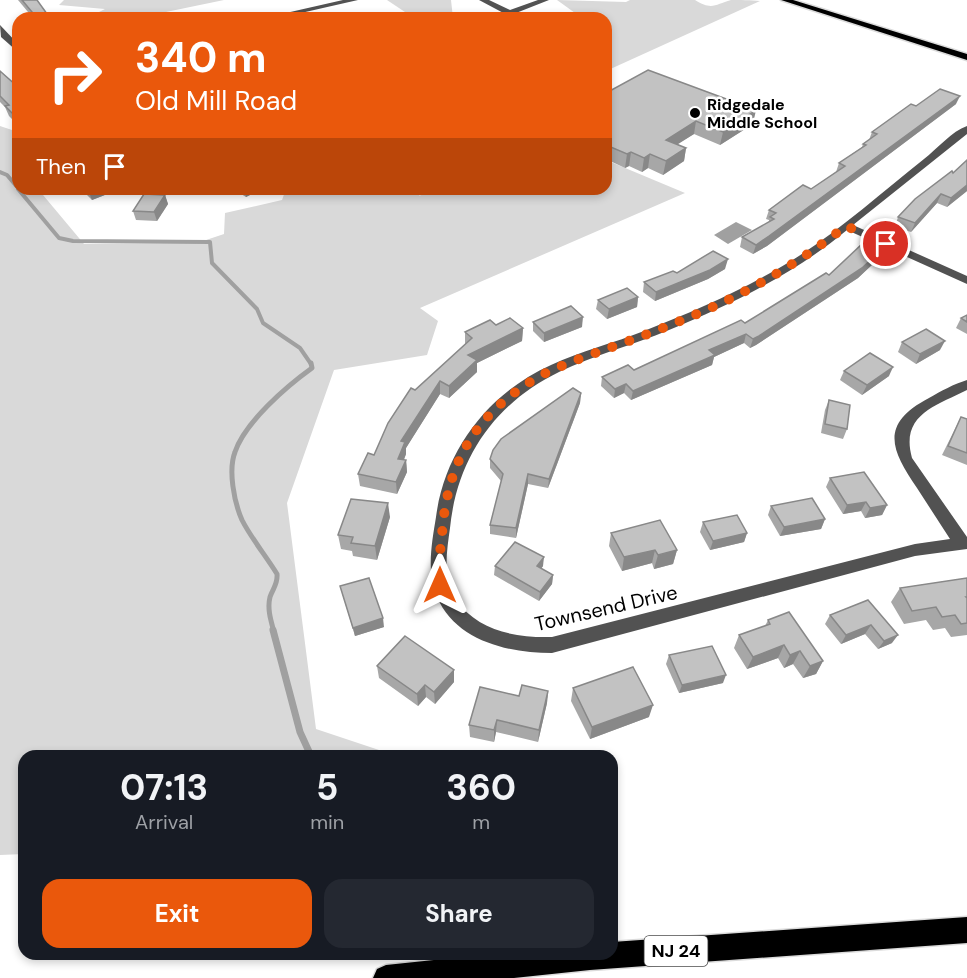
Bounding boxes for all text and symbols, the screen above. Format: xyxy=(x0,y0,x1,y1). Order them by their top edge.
text: 340 m xyxy=(135,30,267,85)
icon: right xyxy=(36,36,114,114)
text: Old Mill Road xyxy=(135,83,297,118)
place label: Ridgedale Middle School xyxy=(707,94,817,133)
marker: Ridgedale Middle School xyxy=(688,106,702,120)
icon: arrive xyxy=(98,150,131,183)
text: Then xyxy=(36,152,86,181)
pin xyxy=(860,218,911,269)
icon: arrive xyxy=(869,227,902,260)
position arrow xyxy=(408,553,472,617)
street label: Townsend Drive xyxy=(532,579,680,637)
text: 07:13 xyxy=(120,764,208,811)
text: 5 xyxy=(316,764,338,811)
text: 360 xyxy=(446,764,516,811)
text: Arrival xyxy=(135,809,193,835)
text: min xyxy=(310,809,344,835)
text: m xyxy=(472,809,490,835)
button: Exit xyxy=(42,879,312,948)
button: Share xyxy=(324,879,594,948)
road number: NJ 24 xyxy=(644,936,708,966)

